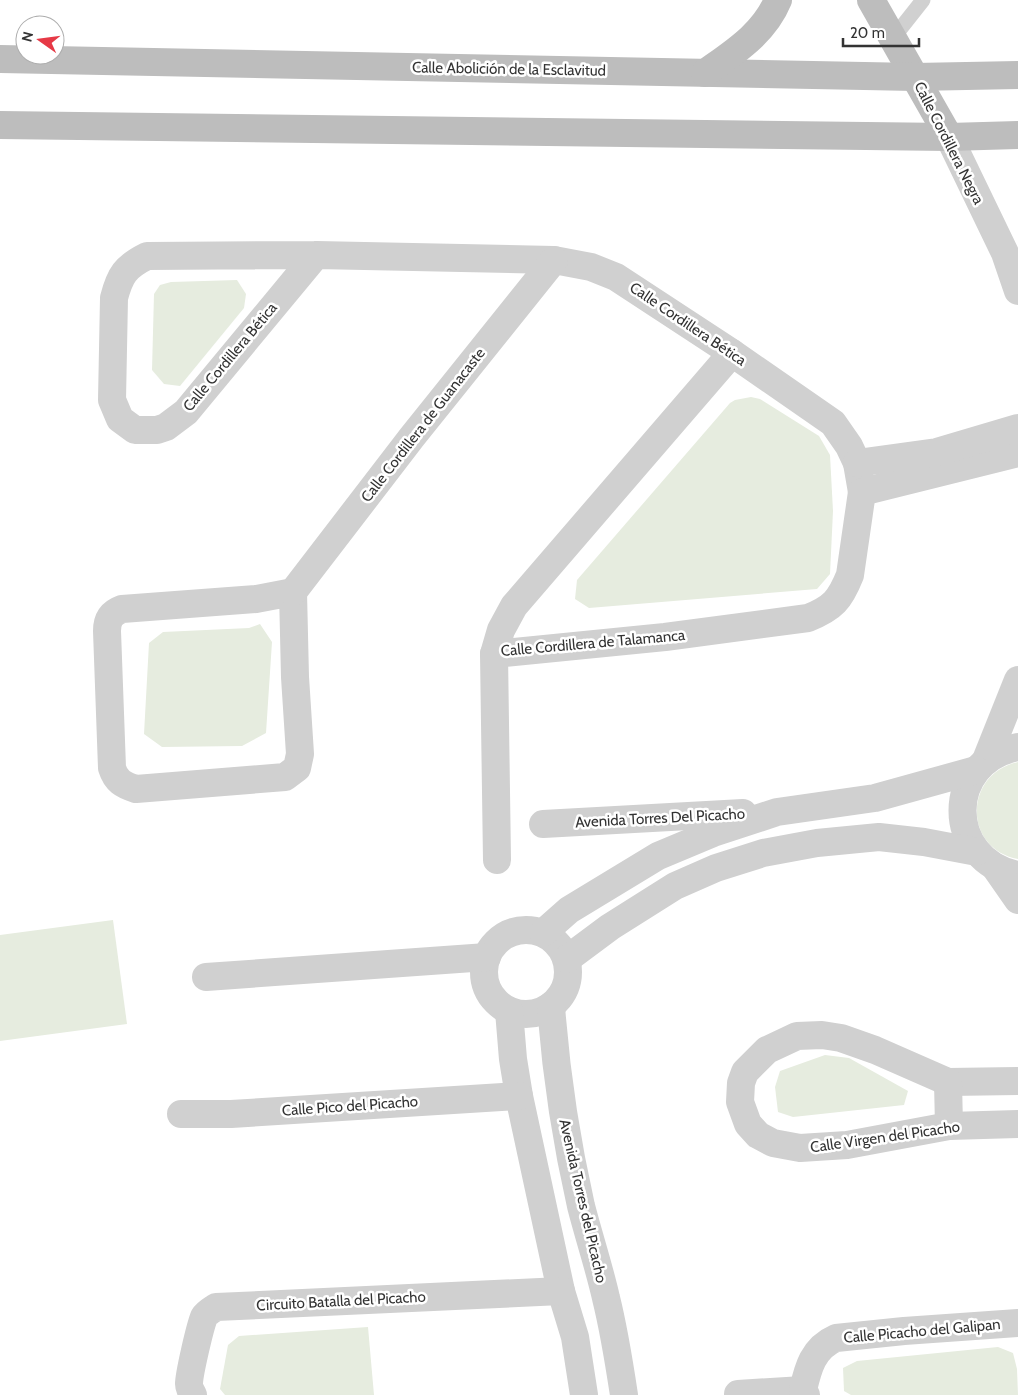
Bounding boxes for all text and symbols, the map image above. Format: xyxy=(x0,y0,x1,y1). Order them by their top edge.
north arrow xyxy=(15,15,65,65)
scale bar xyxy=(843,15,919,47)
text: 20 m xyxy=(850,24,885,42)
text: N xyxy=(17,30,37,44)
street label: Calle Abolición de la Esclavitud xyxy=(412,58,606,80)
street label: Calle Cordillera Negra xyxy=(910,79,988,208)
street label: Calle Cordillera Bética xyxy=(626,278,750,370)
street label: Calle Cordillera Bética xyxy=(179,298,281,415)
street label: Calle Cordillera de Guanacaste xyxy=(357,344,489,506)
street label: Calle Cordillera de Talamanca xyxy=(500,626,687,660)
street label: Avenida Torres Del Picacho xyxy=(575,805,745,831)
street label: Calle Pico del Picacho xyxy=(281,1092,419,1120)
street label: Avenida Torres del Picacho xyxy=(555,1117,611,1285)
street label: Calle Virgen del Picacho xyxy=(809,1118,961,1156)
street label: Circuito Batalla del Picacho xyxy=(256,1288,426,1314)
street label: Calle Picacho del Galipan xyxy=(843,1315,1001,1347)

